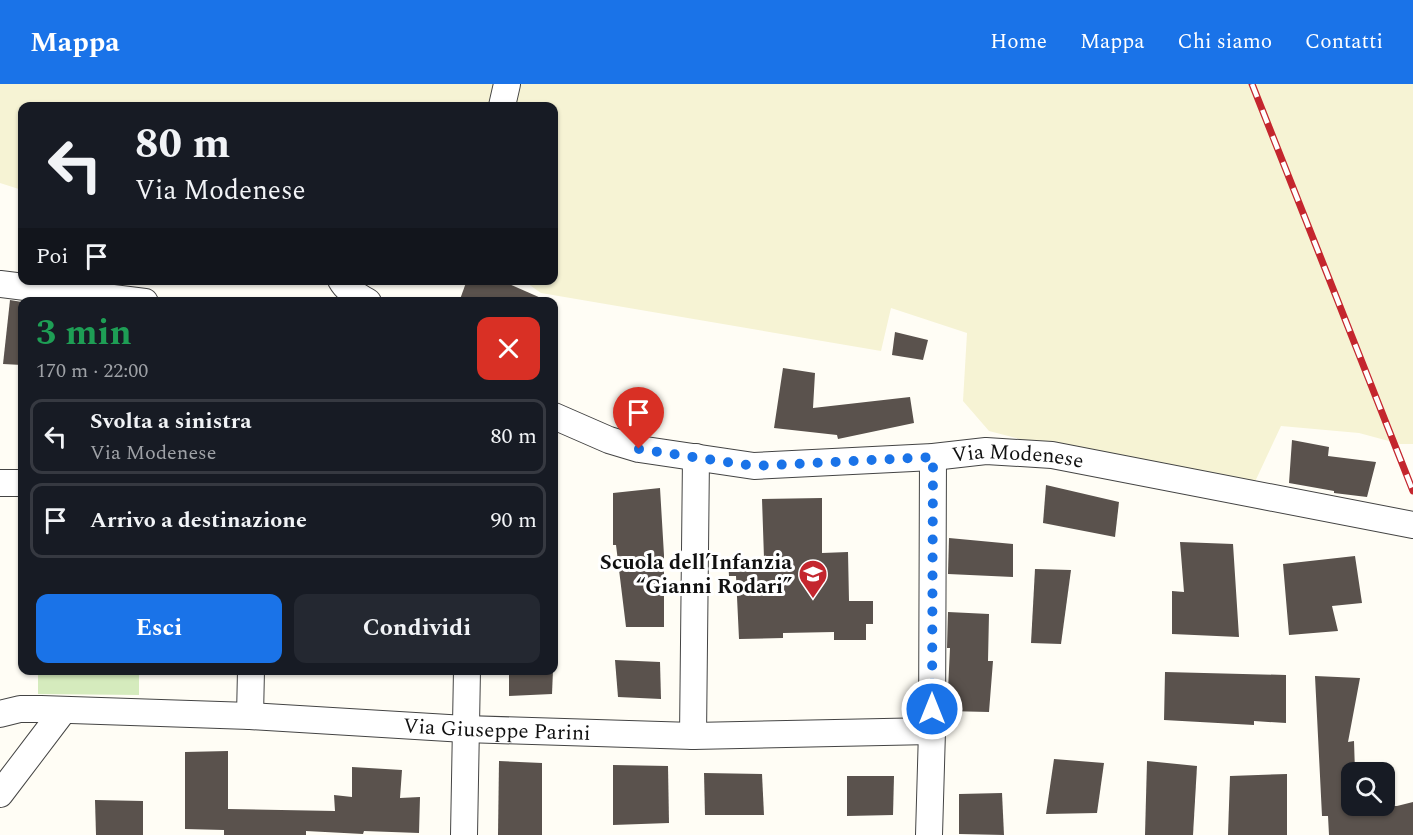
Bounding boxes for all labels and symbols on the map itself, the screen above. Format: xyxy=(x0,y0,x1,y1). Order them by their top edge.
pin xyxy=(613,387,664,449)
street label: Via Modenese xyxy=(950,436,1086,478)
place label: Scuola dell’Infanzia “Gianni Rodari” xyxy=(600,547,792,603)
school or university icon: Scuola dell’Infanzia “Gianni Rodari” xyxy=(797,558,829,600)
position arrow xyxy=(900,677,964,741)
street label: Via Giuseppe Parini xyxy=(402,710,591,750)

